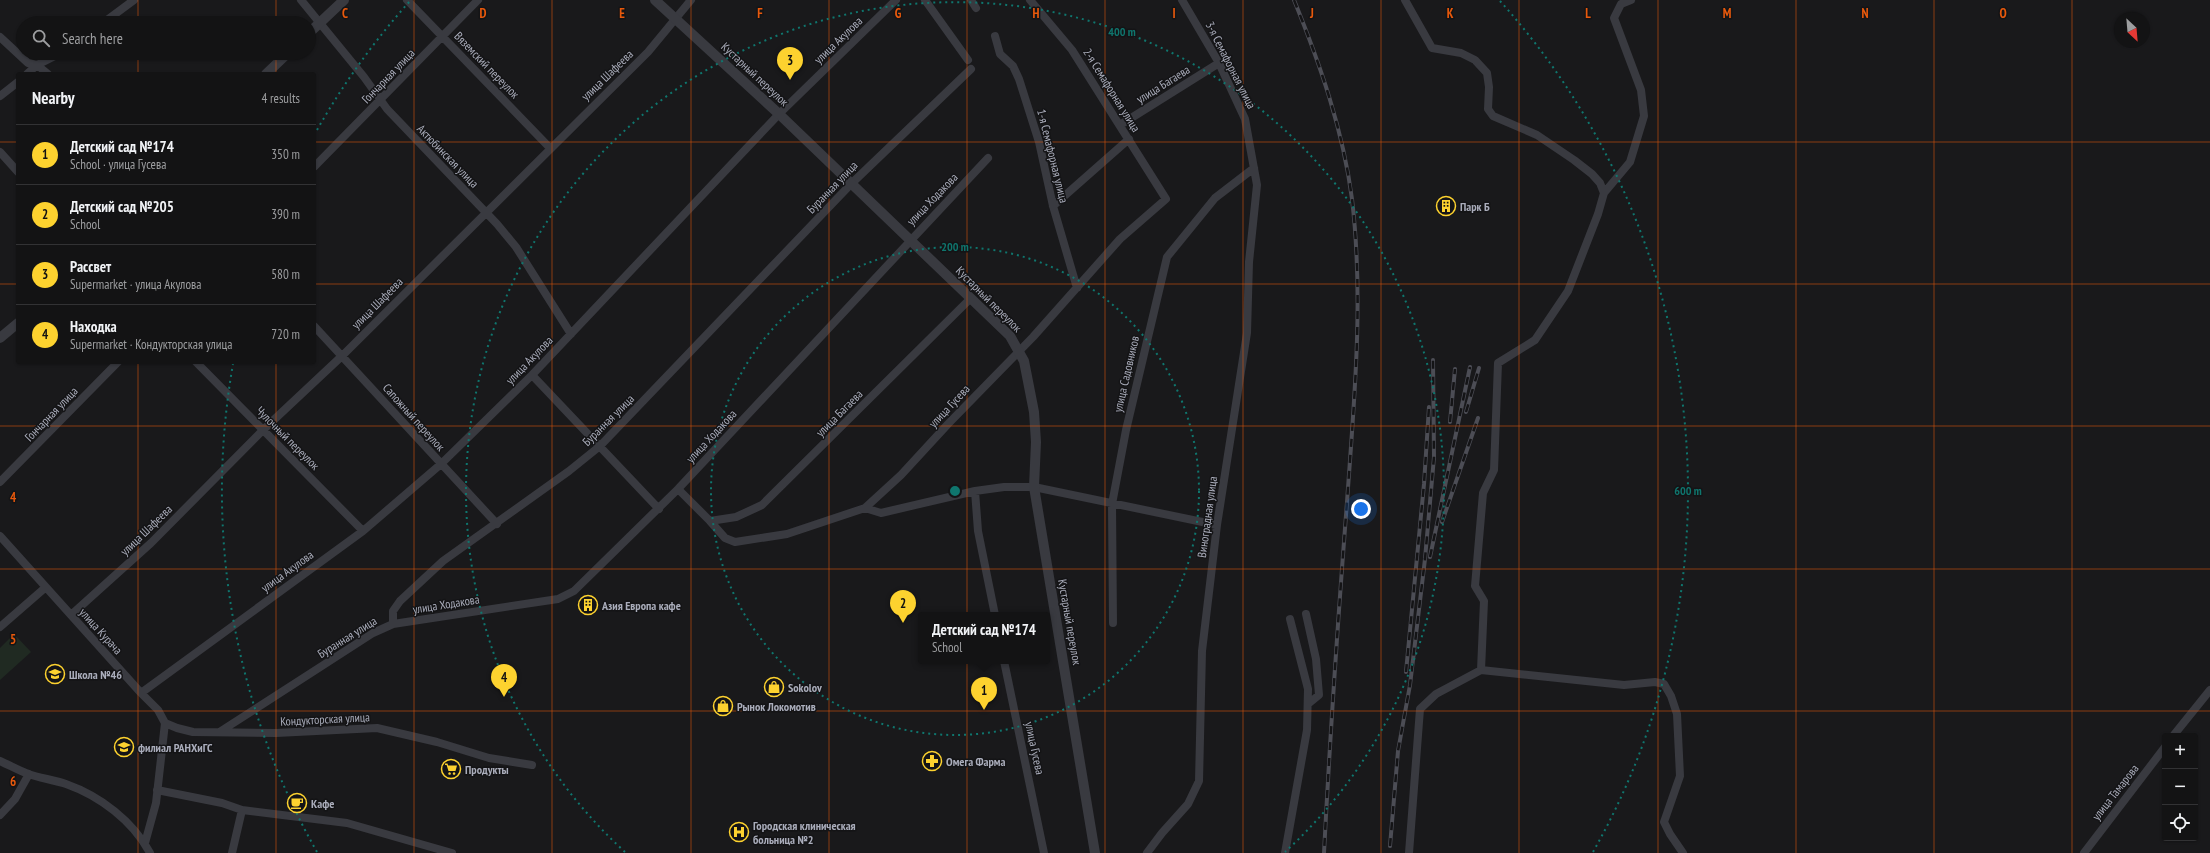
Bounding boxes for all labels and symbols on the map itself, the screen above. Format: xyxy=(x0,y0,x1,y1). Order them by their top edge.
text: C xyxy=(342,5,348,22)
text: D xyxy=(480,5,487,22)
text: E xyxy=(619,5,625,22)
text: F xyxy=(757,5,763,22)
text: G xyxy=(895,5,902,22)
text: H xyxy=(1033,5,1040,22)
text: I xyxy=(1172,5,1176,22)
text: J xyxy=(1309,5,1314,22)
text: K xyxy=(1447,5,1454,22)
text: L xyxy=(1585,5,1591,22)
text: M xyxy=(1723,5,1732,22)
text: N xyxy=(1861,5,1869,22)
text: O xyxy=(1999,5,2007,22)
north arrow xyxy=(2114,12,2150,48)
street label: улица Акулова xyxy=(811,13,865,67)
street label: 3-я Семафорная улица xyxy=(1203,19,1260,111)
text: 400 m xyxy=(1108,24,1136,39)
street label: Вяземский переулок xyxy=(451,29,523,102)
street label: Кустарный переулок xyxy=(718,39,792,109)
street label: Гончарная улица xyxy=(358,45,418,106)
street label: 2-я Семафорная улица xyxy=(1080,45,1144,135)
street label: улица Шафеева xyxy=(578,46,636,103)
pin: 3 xyxy=(777,47,803,80)
street label: улица Багаева xyxy=(1133,62,1193,106)
street label: 1-я Семафорная улица xyxy=(1034,108,1072,205)
street label: Актюбинская улица xyxy=(414,121,482,191)
street label: Буранная улица xyxy=(803,158,861,216)
street label: улица Ходакова xyxy=(903,169,961,228)
building icon: Парк Б xyxy=(1435,195,1457,217)
place label: Парк Б xyxy=(1460,199,1490,214)
text: 200 m xyxy=(941,239,969,254)
street label: Кустарный переулок xyxy=(953,263,1025,335)
street label: улица Шафеева xyxy=(348,274,406,332)
street label: улица Акулова xyxy=(502,333,556,387)
street label: улица Садовников xyxy=(1110,334,1142,414)
street label: Сапожный переулок xyxy=(380,380,448,454)
street label: улица Гусева xyxy=(925,381,973,431)
street label: Гончарная улица xyxy=(21,383,81,444)
street label: улица Багаева xyxy=(812,386,866,440)
street label: Буранная улица xyxy=(579,391,637,449)
street label: Чулочный переулок xyxy=(253,403,323,473)
street label: улица Ходакова xyxy=(683,406,740,466)
street label: Виноградная улица xyxy=(1194,475,1220,559)
text: 600 m xyxy=(1674,483,1702,498)
centre of rings xyxy=(948,484,962,498)
text: 4 xyxy=(10,489,17,506)
your location xyxy=(1351,499,1371,519)
street label: улица Шафеева xyxy=(117,501,175,558)
street label: улица Акулова xyxy=(258,547,316,595)
street label: Кустарный переулок xyxy=(1055,578,1085,666)
pin: 2 xyxy=(890,590,916,623)
street label: улица Ходакова xyxy=(412,591,481,617)
building icon: Азия Европа кафе xyxy=(577,594,599,616)
place label: Азия Европа кафе xyxy=(601,598,681,613)
street label: улица Курача xyxy=(76,605,126,657)
street label: Буранная улица xyxy=(315,613,379,661)
text: 5 xyxy=(10,631,16,648)
school or university icon: Школа №46 xyxy=(44,663,66,685)
pin: 4 xyxy=(491,664,517,697)
place label: Школа №46 xyxy=(69,667,122,682)
shop icon: Sokolov xyxy=(763,676,785,698)
pin: 1 xyxy=(971,677,997,710)
place label: Sokolov xyxy=(788,680,822,695)
shop icon: Рынок Локомотив xyxy=(712,695,734,717)
place label: Рынок Локомотив xyxy=(737,699,816,714)
street label: Кондукторская улица xyxy=(280,709,370,729)
street label: улица Гусева xyxy=(1022,720,1048,776)
school or university icon: филиал РАНХиГС xyxy=(113,736,135,758)
place label: филиал РАНХиГС xyxy=(138,740,213,755)
pharmacy icon: Омега Фарма xyxy=(921,750,943,772)
place label: Омега Фарма xyxy=(946,754,1005,769)
supermarket icon: Продукты xyxy=(440,758,462,780)
street label: улица Тамарова xyxy=(2088,761,2142,823)
place label: Продукты xyxy=(465,762,509,777)
text: 6 xyxy=(10,773,16,790)
cafe icon: Кафе xyxy=(286,792,308,814)
place label: Кафе xyxy=(311,796,334,811)
place label: Городская клиническая больница №2 xyxy=(753,818,856,847)
hospital icon: Городская клиническая больница №2 xyxy=(728,821,750,843)

